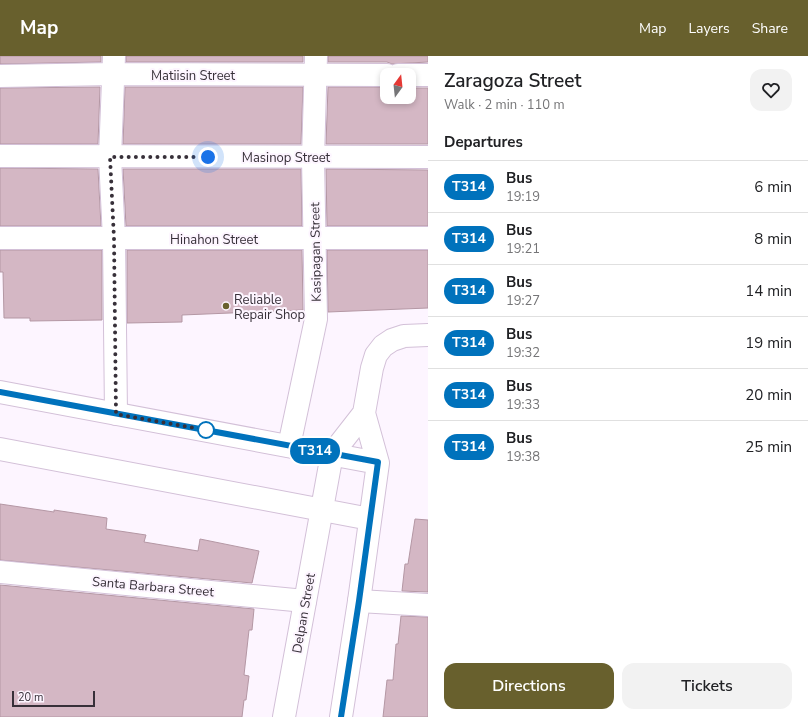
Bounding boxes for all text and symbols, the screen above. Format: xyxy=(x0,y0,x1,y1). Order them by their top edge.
text: Map xyxy=(20,15,58,41)
text: Map xyxy=(639,19,666,38)
text: Layers xyxy=(688,19,730,38)
text: Share xyxy=(752,19,788,38)
street label: Matiisin Street xyxy=(151,67,235,85)
north arrow xyxy=(380,68,416,104)
map controls xyxy=(380,68,416,104)
text: Zaragoza Street xyxy=(444,68,581,94)
button: heart xyxy=(750,69,792,111)
text: Walk · 2 min · 110 m xyxy=(444,96,565,114)
text: Departures xyxy=(444,132,523,152)
your location xyxy=(198,147,218,167)
street label: Masinop Street xyxy=(242,149,331,167)
text: Bus xyxy=(506,168,532,188)
text: T314 xyxy=(452,177,486,196)
text: 6 min xyxy=(754,177,792,197)
text: 19:19 xyxy=(506,188,540,206)
street label: Kasipagan Street xyxy=(306,202,326,302)
text: Bus xyxy=(506,220,532,240)
text: T314 xyxy=(452,229,486,248)
text: 8 min xyxy=(754,229,792,249)
street label: Hinahon Street xyxy=(170,231,258,249)
text: 19:21 xyxy=(506,240,540,258)
text: Bus xyxy=(506,272,532,292)
text: T314 xyxy=(452,281,486,300)
text: 14 min xyxy=(745,281,792,301)
place label: Reliable Repair Shop xyxy=(234,291,305,324)
text: 19:27 xyxy=(506,292,540,310)
marker: Reliable Repair Shop xyxy=(221,301,231,311)
text: Bus xyxy=(506,324,532,344)
text: T314 xyxy=(452,333,486,352)
text: 19 min xyxy=(745,333,792,353)
text: 19:32 xyxy=(506,344,540,362)
text: Bus xyxy=(506,376,532,396)
text: T314 xyxy=(452,385,486,404)
text: 20 min xyxy=(745,385,792,405)
text: 19:33 xyxy=(506,396,540,414)
unlabelled marker xyxy=(197,421,215,439)
text: Bus xyxy=(506,428,532,448)
text: T314 xyxy=(452,437,486,456)
text: 25 min xyxy=(745,437,792,457)
line badge: T314 xyxy=(287,438,343,464)
text: T314 xyxy=(298,441,332,460)
text: 19:38 xyxy=(506,448,540,466)
street label: Delpan Street xyxy=(288,571,320,655)
street label: Santa Barbara Street xyxy=(91,573,215,601)
button: Directions xyxy=(444,663,614,709)
button: Tickets xyxy=(622,663,792,709)
scale bar xyxy=(12,689,95,708)
text: 20 m xyxy=(18,690,43,705)

